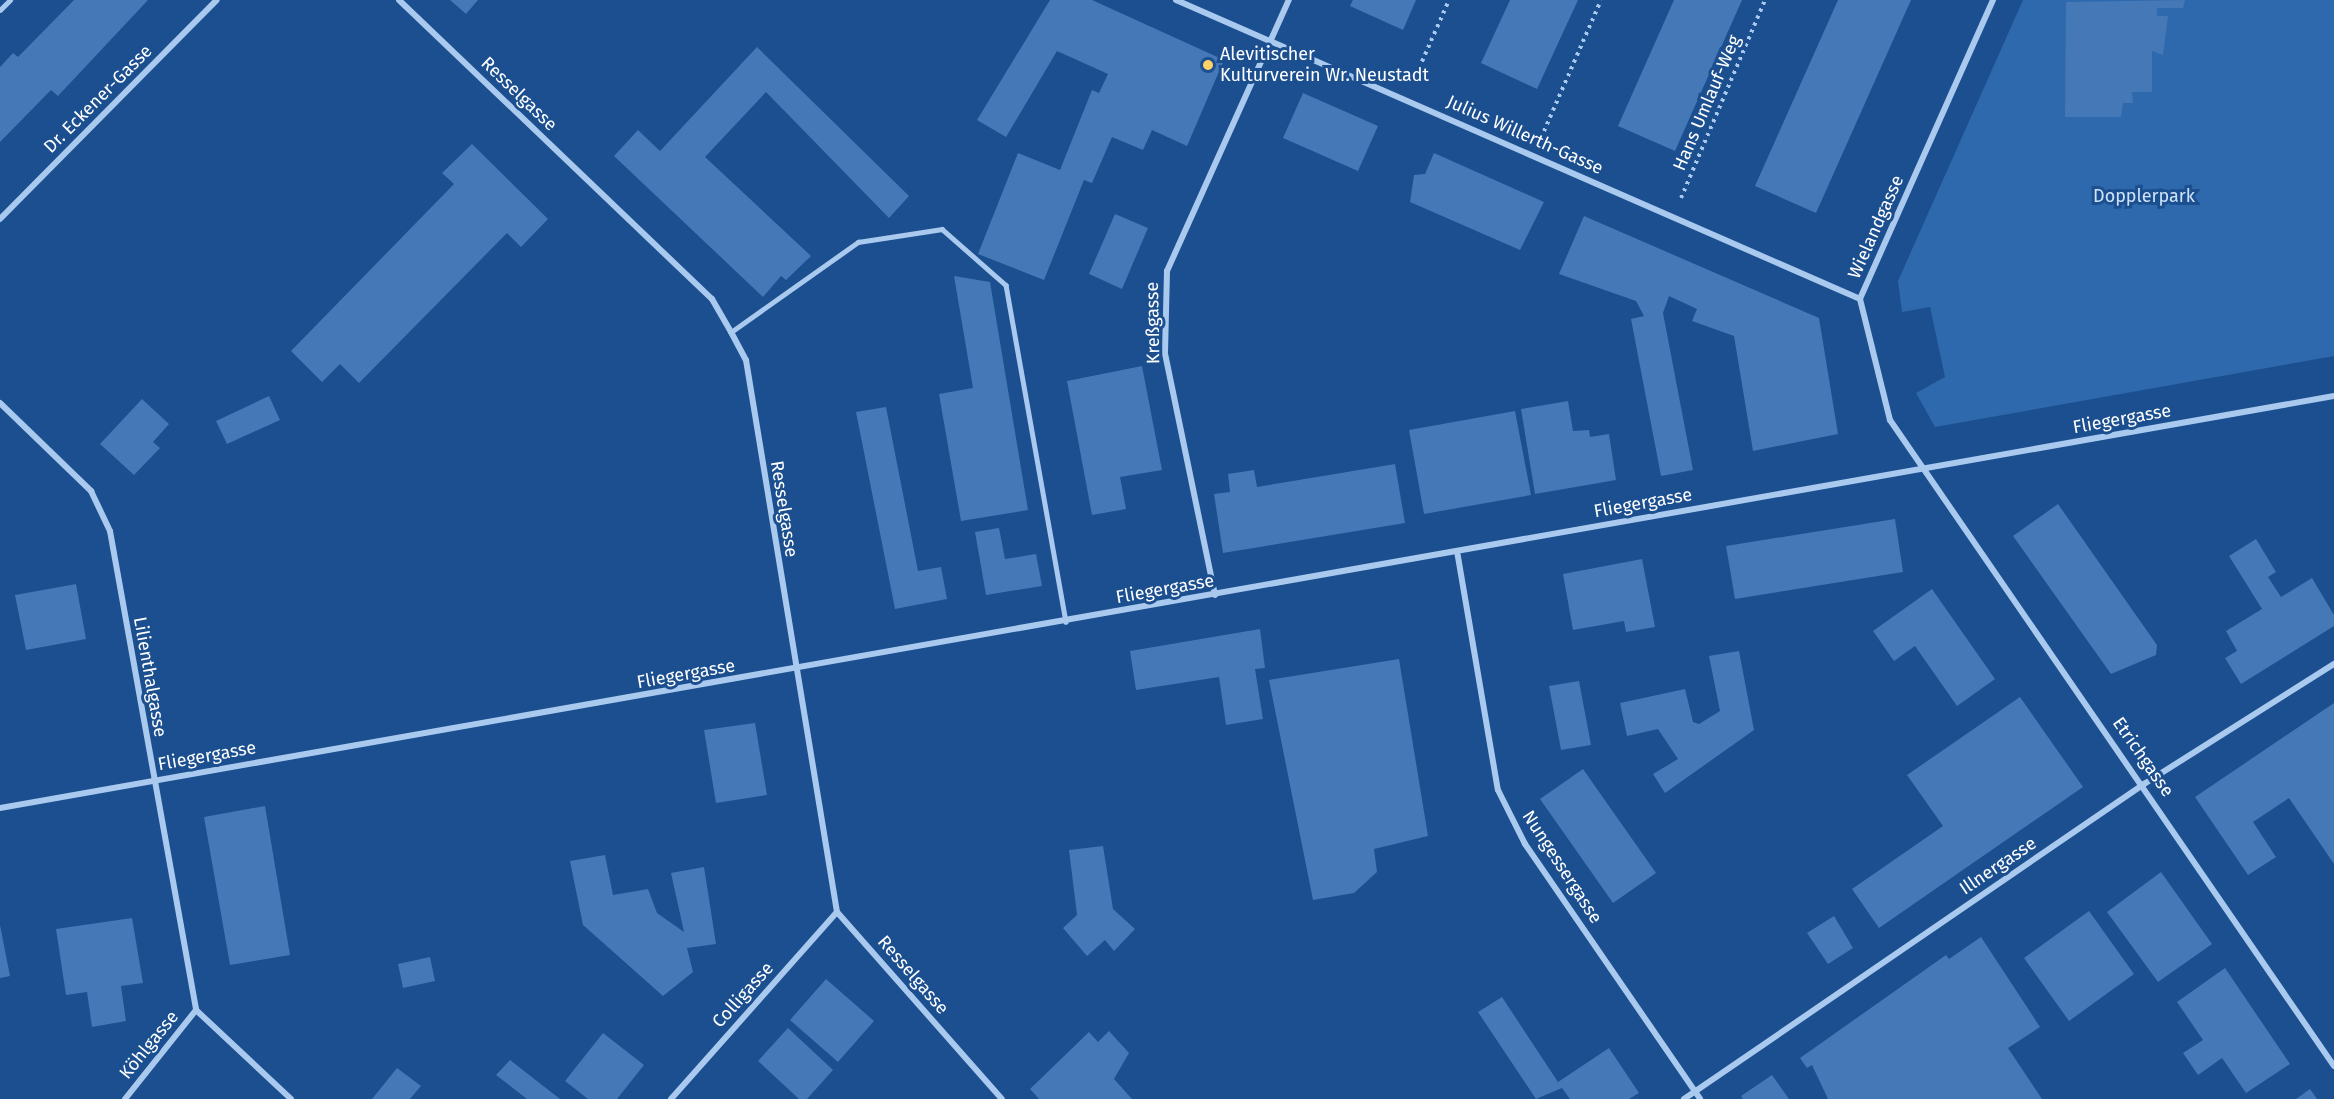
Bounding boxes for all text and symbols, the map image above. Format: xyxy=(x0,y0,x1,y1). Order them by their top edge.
street label: Hans Umlauf-Weg xyxy=(1669,32,1745,174)
street label: Dr. Eckener-Gasse xyxy=(39,40,157,158)
place label: Alevitischer Kulturverein Wr. Neustadt xyxy=(1220,44,1429,86)
street label: Resselgasse xyxy=(477,52,561,136)
marker: Alevitischer Kulturverein Wr. Neustadt xyxy=(1201,58,1215,72)
street label: Julius Willerth-Gasse xyxy=(1443,91,1607,179)
street label: Wielandgasse xyxy=(1844,172,1908,282)
park label: Dopplerpark xyxy=(2093,185,2195,207)
street label: Kreßgasse xyxy=(1141,282,1165,364)
street label: Fliegergasse xyxy=(2071,400,2173,438)
street label: Resselgasse xyxy=(766,459,802,559)
street label: Fliegergasse xyxy=(1592,484,1694,522)
street label: Fliegergasse xyxy=(1114,570,1216,608)
street label: Lilienthalgasse xyxy=(129,615,171,739)
street label: Fliegergasse xyxy=(635,655,737,693)
street label: Etrichgasse xyxy=(2108,713,2178,801)
street label: Fliegergasse xyxy=(156,737,258,775)
street label: Nungessergasse xyxy=(1517,806,1607,928)
street label: Illnergasse xyxy=(1955,832,2041,900)
street label: Resselgasse xyxy=(873,931,953,1019)
street label: Colligasse xyxy=(708,958,778,1032)
street label: Köhlgasse xyxy=(115,1006,183,1084)

